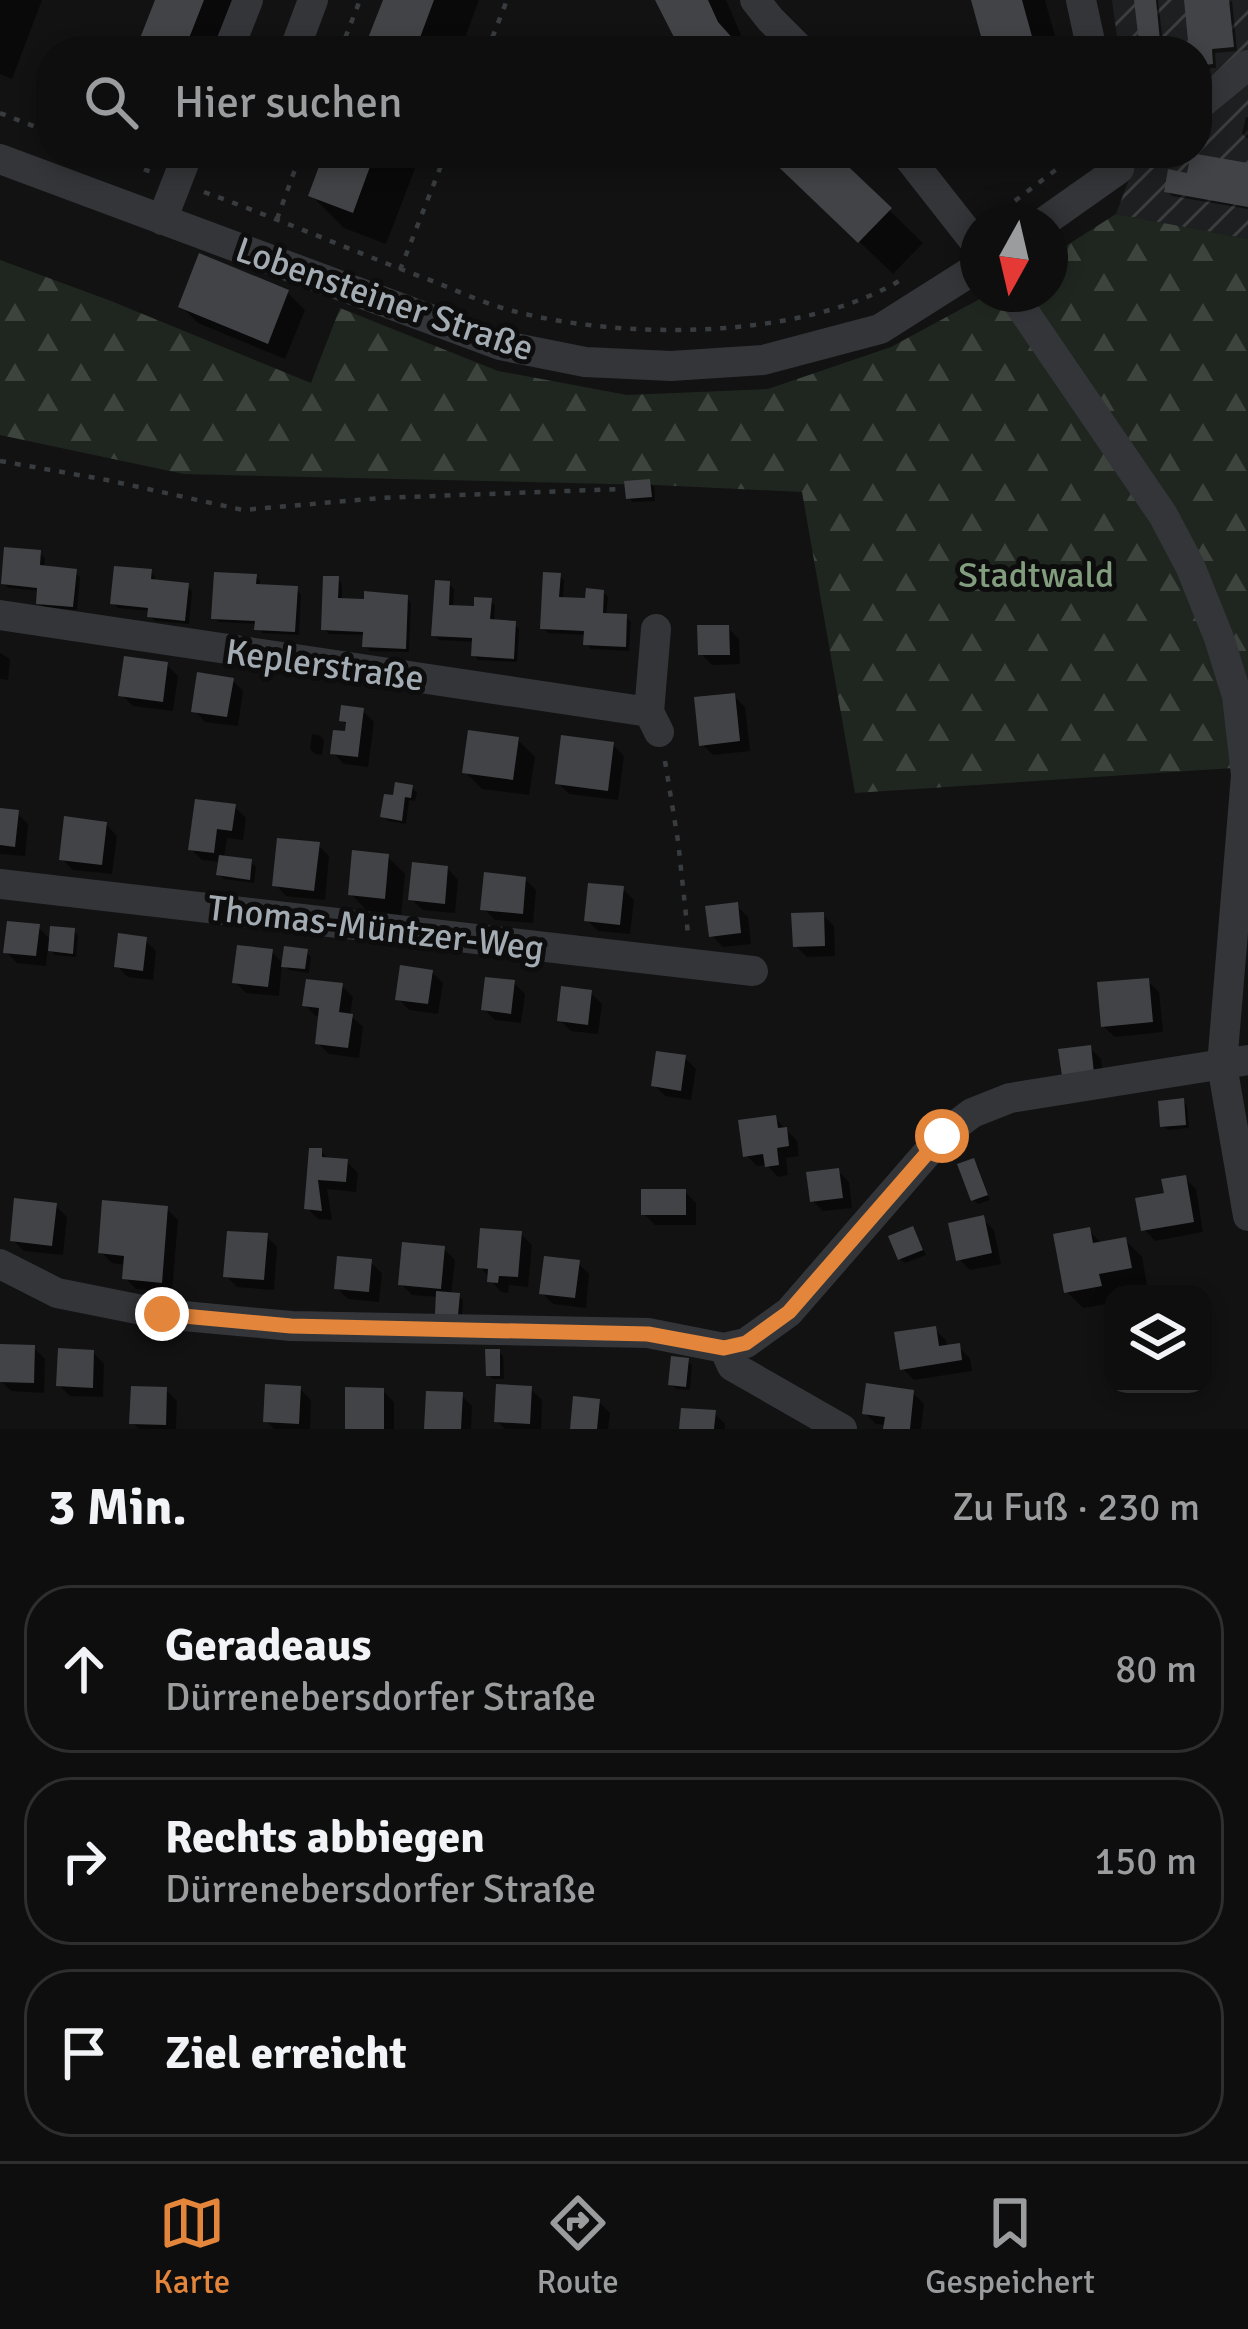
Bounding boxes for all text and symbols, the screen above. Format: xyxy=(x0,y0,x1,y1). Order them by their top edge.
search box xyxy=(36,36,1212,168)
icon: search xyxy=(78,69,144,135)
text: Hier suchen xyxy=(174,75,403,130)
north arrow xyxy=(960,204,1068,312)
street label: Lobensteiner Straße xyxy=(230,227,539,372)
park label: Stadtwald xyxy=(958,553,1114,598)
street label: Keplerstraße xyxy=(223,629,427,702)
street label: Thomas-Müntzer-Weg xyxy=(205,886,547,971)
route start xyxy=(915,1109,969,1163)
map controls xyxy=(1104,1285,1212,1393)
button: layers xyxy=(1104,1285,1212,1393)
route end xyxy=(135,1287,189,1341)
text: 3 Min. xyxy=(48,1476,187,1539)
text: Zu Fuß · 230 m xyxy=(952,1483,1200,1531)
text: Geradeaus xyxy=(165,1618,371,1673)
icon: ahead xyxy=(51,1636,117,1702)
text: 80 m xyxy=(1115,1645,1197,1693)
text: Dürrenebersdorfer Straße xyxy=(165,1673,596,1721)
text: Rechts abbiegen xyxy=(165,1810,485,1865)
icon: right xyxy=(51,1828,117,1894)
text: 150 m xyxy=(1094,1837,1197,1885)
text: Dürrenebersdorfer Straße xyxy=(165,1865,596,1913)
icon: arrive xyxy=(51,2020,117,2086)
text: Ziel erreicht xyxy=(165,2026,407,2081)
tab: Karte xyxy=(153,2190,230,2303)
tab: Route xyxy=(537,2190,619,2303)
tab: Gespeichert xyxy=(925,2190,1095,2303)

